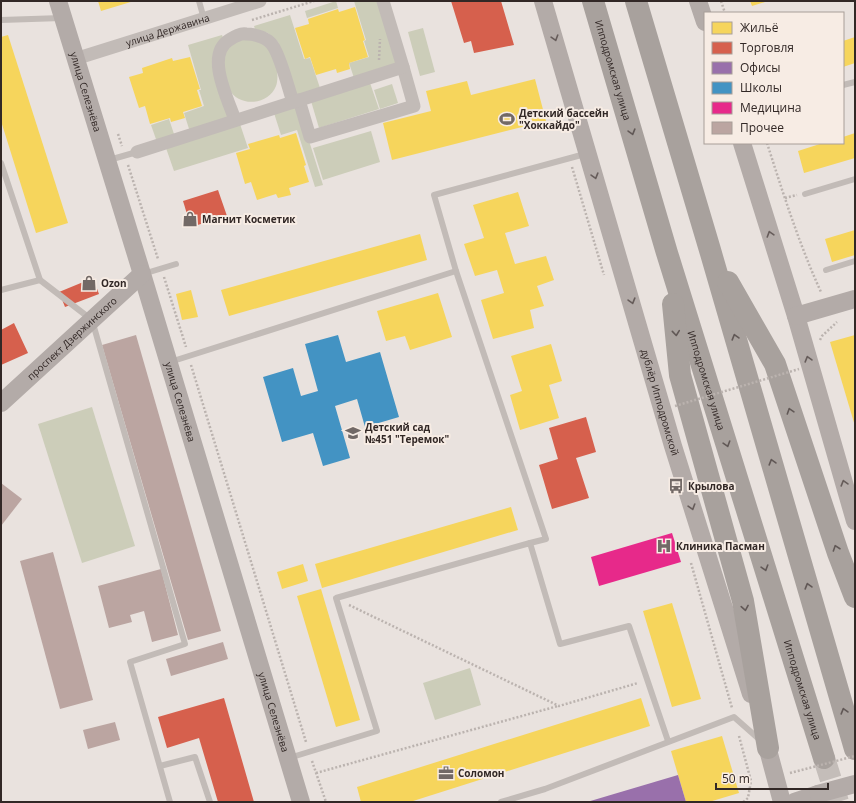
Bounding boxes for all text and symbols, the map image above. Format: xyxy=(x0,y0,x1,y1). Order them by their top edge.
street label: улица Державина xyxy=(124,10,211,50)
legend xyxy=(704,12,844,144)
street label: Ипподромская улица xyxy=(592,18,635,122)
text: Жильё xyxy=(740,19,779,36)
one-way arrow xyxy=(550,35,559,42)
text: Торговля xyxy=(740,39,794,56)
street label: улица Селезнёва xyxy=(67,50,105,134)
text: Офисы xyxy=(740,59,781,76)
text: Школы xyxy=(740,79,782,96)
text: Медицина xyxy=(740,99,801,116)
place label: Детский бассейн "Хоккайдо" xyxy=(519,106,609,132)
sports icon: Детский бассейн "Хоккайдо" xyxy=(498,110,516,128)
text: Прочее xyxy=(740,119,784,136)
one-way arrow xyxy=(627,129,636,136)
one-way arrow xyxy=(590,173,599,180)
shop icon: Магнит Косметик xyxy=(181,210,199,228)
place label: Магнит Косметик xyxy=(202,212,296,226)
one-way arrow xyxy=(766,231,775,238)
shop icon: Ozon xyxy=(80,274,98,292)
place label: Ozon xyxy=(101,276,127,290)
street label: проспект Дзержинского xyxy=(24,293,120,383)
one-way arrow xyxy=(627,298,636,305)
street label: Ипподромская улица xyxy=(684,329,729,432)
one-way arrow xyxy=(671,330,680,336)
one-way arrow xyxy=(731,333,740,340)
street label: дублёр Ипподромской xyxy=(638,347,683,457)
one-way arrow xyxy=(804,355,813,362)
street label: улица Селезнёва xyxy=(162,360,199,443)
one-way arrow xyxy=(787,408,795,415)
place label: Детский сад №451 "Теремок" xyxy=(365,420,450,446)
school or university icon: Детский сад №451 "Теремок" xyxy=(344,424,362,442)
one-way arrow xyxy=(722,441,731,448)
one-way arrow xyxy=(768,458,777,465)
bus stop icon: Крылова xyxy=(667,477,685,495)
place label: Крылова xyxy=(688,479,735,493)
one-way arrow xyxy=(840,480,849,487)
one-way arrow xyxy=(687,503,696,510)
hospital icon: Клиника Пасман xyxy=(655,537,673,555)
place label: Клиника Пасман xyxy=(676,539,765,553)
one-way arrow xyxy=(832,544,841,551)
one-way arrow xyxy=(760,565,769,572)
one-way arrow xyxy=(804,583,813,590)
one-way arrow xyxy=(740,605,748,611)
street label: Ипподромская улица xyxy=(781,638,825,741)
street label: улица Селезнёва xyxy=(255,670,293,754)
one-way arrow xyxy=(840,708,849,715)
office icon: Соломон xyxy=(437,764,455,782)
scale bar xyxy=(716,765,828,791)
place label: Соломон xyxy=(458,766,504,780)
text: 50 m xyxy=(722,770,750,787)

